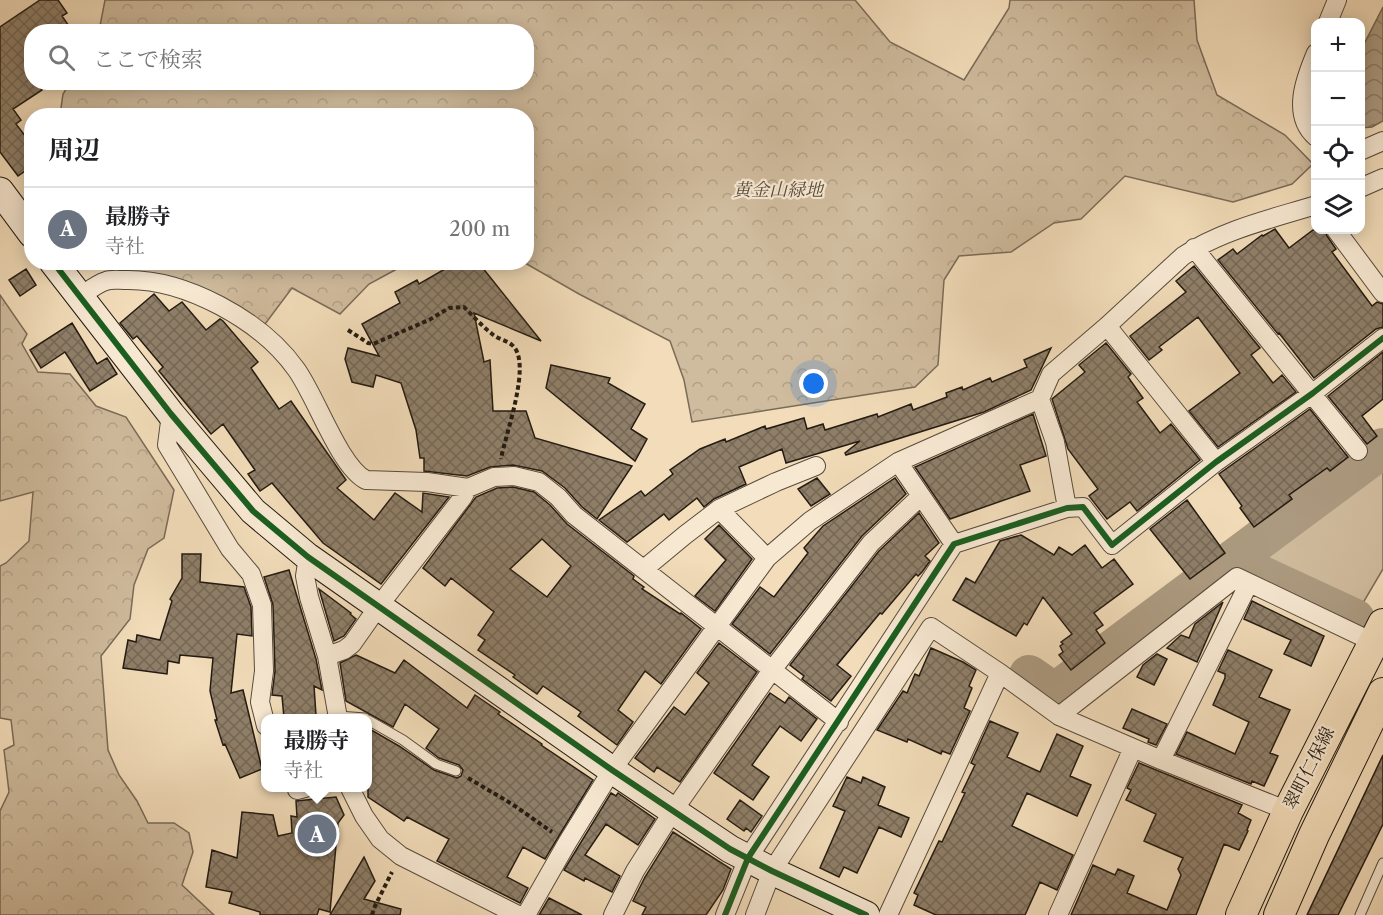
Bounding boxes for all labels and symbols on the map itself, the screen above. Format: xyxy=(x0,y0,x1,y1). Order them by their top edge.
park label: 黄金山緑地 xyxy=(733,179,825,201)
your location xyxy=(799,369,828,398)
street label: 翠町仁保線 xyxy=(1279,723,1339,813)
pin: A xyxy=(298,812,336,856)

